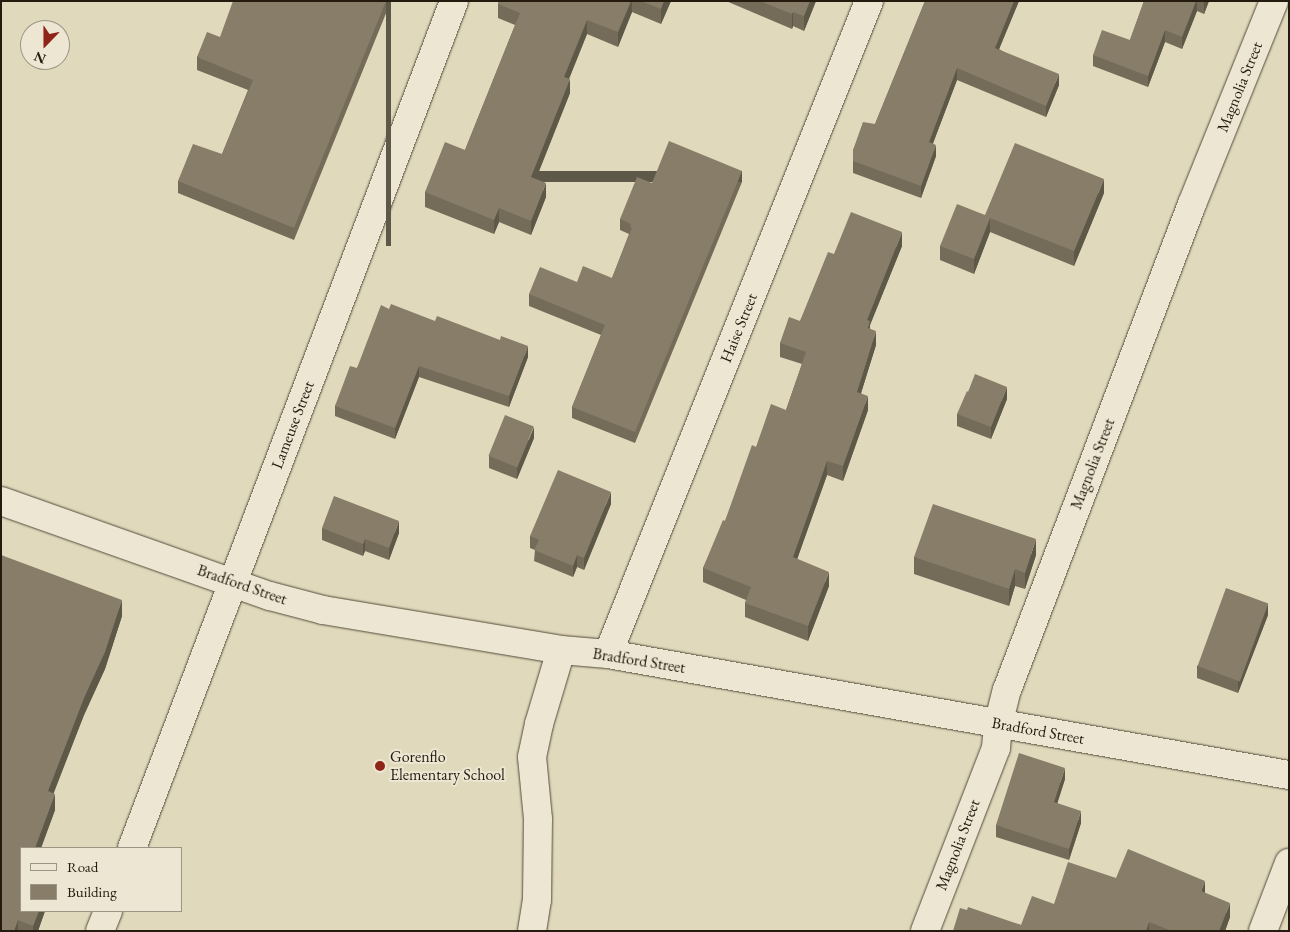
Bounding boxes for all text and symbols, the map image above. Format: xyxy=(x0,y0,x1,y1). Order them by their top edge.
north arrow xyxy=(20,20,70,70)
street label: Magnolia Street xyxy=(1213,39,1267,135)
text: N xyxy=(31,48,48,68)
street label: Haise Street xyxy=(716,291,762,365)
street label: Lameuse Street xyxy=(267,378,319,472)
street label: Magnolia Street xyxy=(1067,416,1119,512)
street label: Bradford Street xyxy=(195,561,289,609)
street label: Bradford Street xyxy=(591,644,687,678)
street label: Bradford Street xyxy=(990,713,1086,749)
place label: Gorenflo Elementary School xyxy=(390,747,505,785)
marker: Gorenflo Elementary School xyxy=(374,760,386,772)
street label: Magnolia Street xyxy=(932,797,984,893)
legend xyxy=(20,847,182,912)
text: Road xyxy=(67,857,98,876)
text: Building xyxy=(67,882,117,901)

